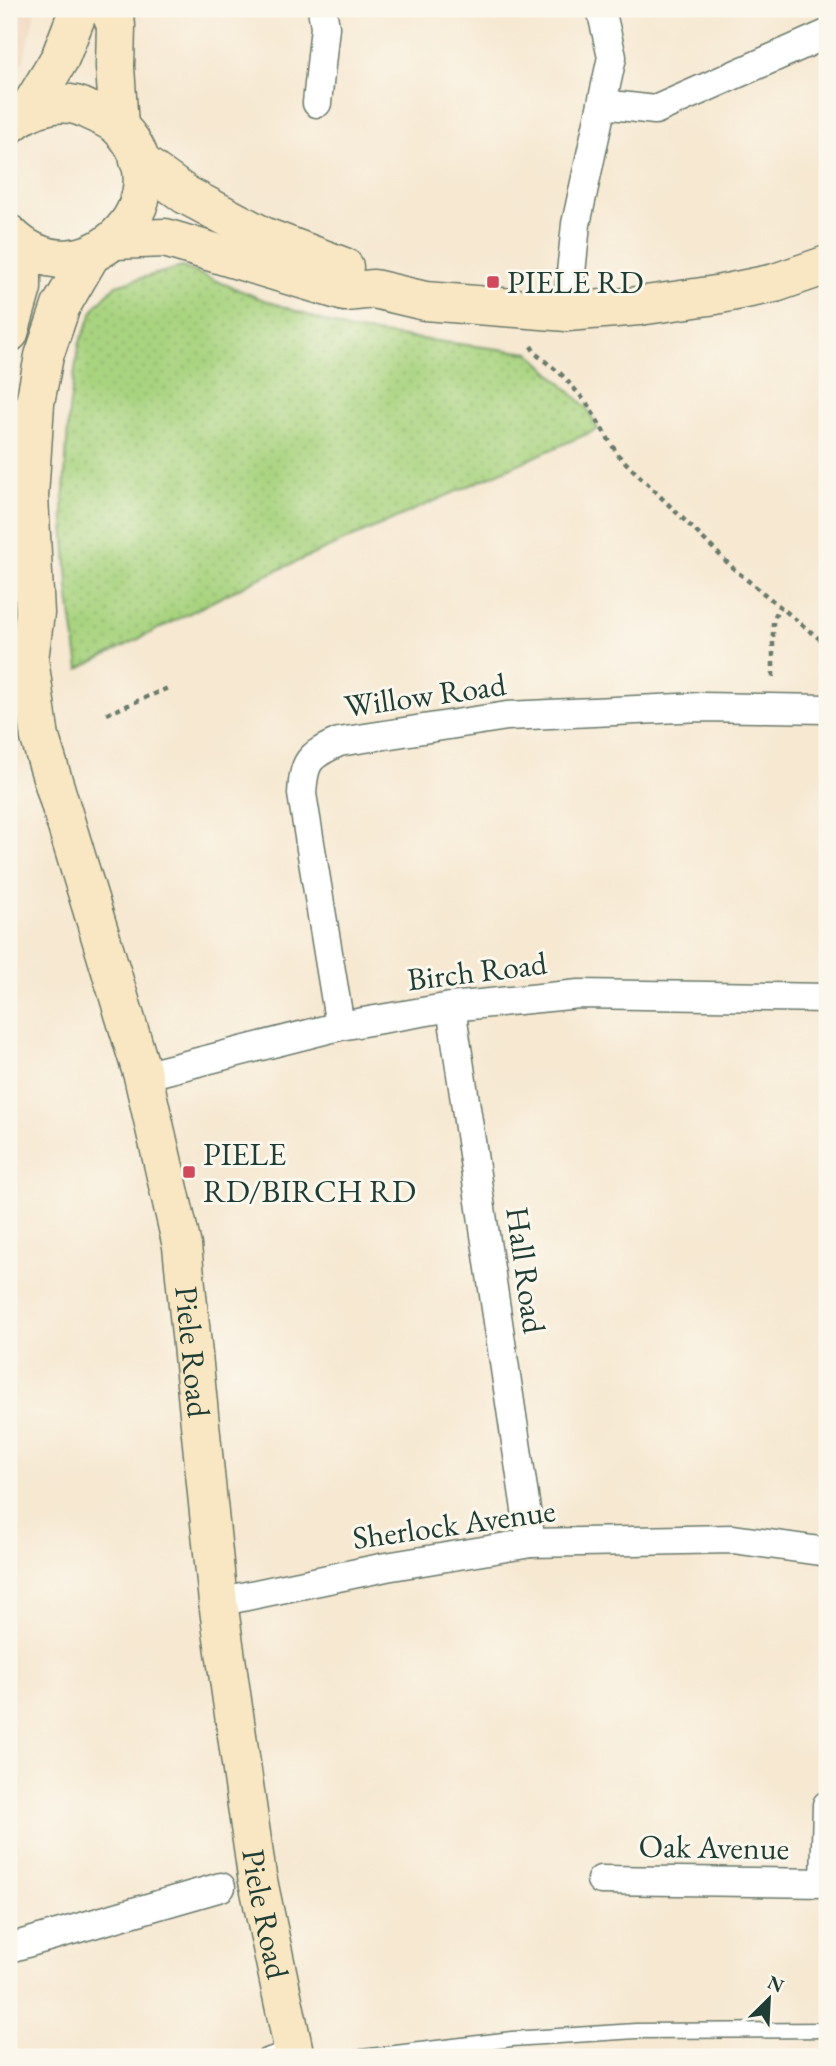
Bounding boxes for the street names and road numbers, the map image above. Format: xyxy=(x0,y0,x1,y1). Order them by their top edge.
street label: Willow Road xyxy=(342,663,509,727)
street label: Birch Road xyxy=(405,942,550,1000)
street label: Hall Road xyxy=(496,1204,556,1337)
street label: Piele Road xyxy=(165,1284,220,1420)
street label: Sherlock Avenue xyxy=(350,1489,558,1559)
street label: Oak Avenue xyxy=(638,1825,790,1869)
street label: Piele Road xyxy=(232,1846,299,1983)

